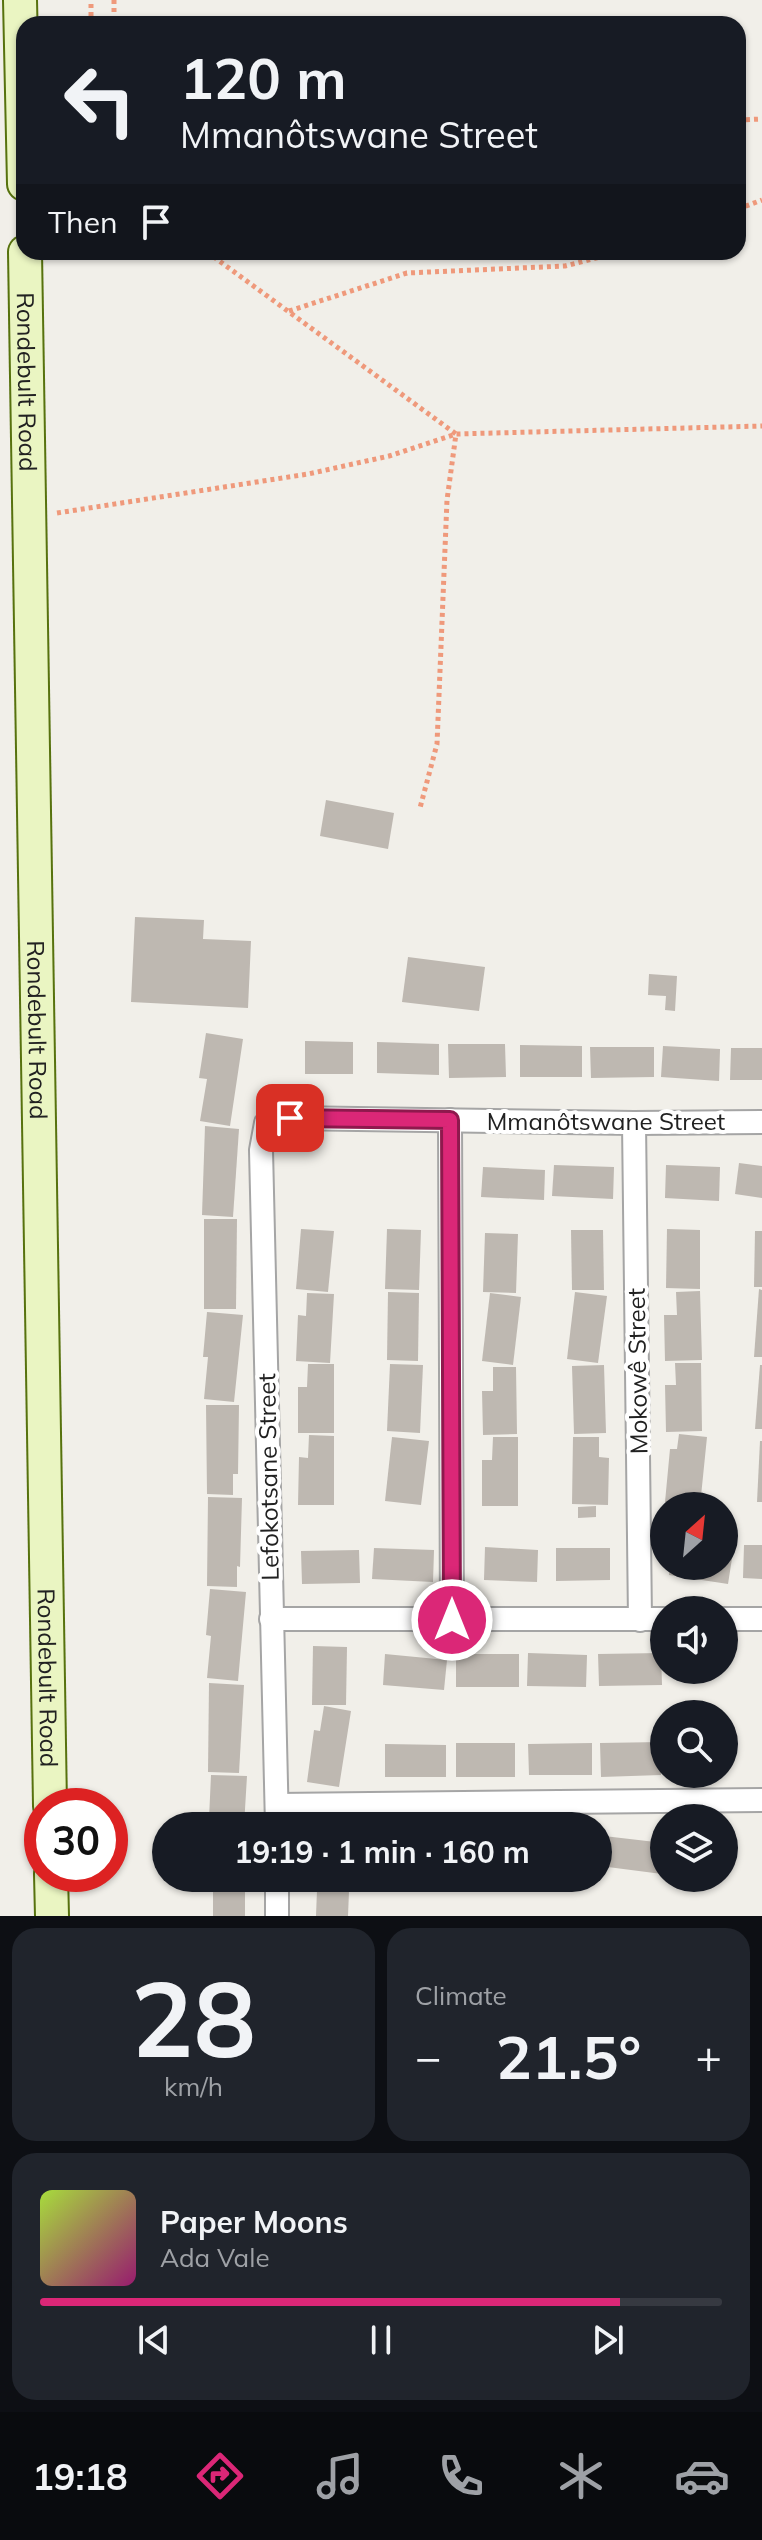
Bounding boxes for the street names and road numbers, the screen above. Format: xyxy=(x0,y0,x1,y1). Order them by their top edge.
street label: Rondebult Road xyxy=(11,292,44,472)
street label: Rondebult Road xyxy=(21,940,54,1120)
street label: Mmanôtswane Street xyxy=(487,1106,725,1136)
street label: Mokowê Street xyxy=(621,1288,653,1454)
street label: Lefokotsane Street xyxy=(251,1373,285,1581)
street label: Rondebult Road xyxy=(31,1588,64,1768)

